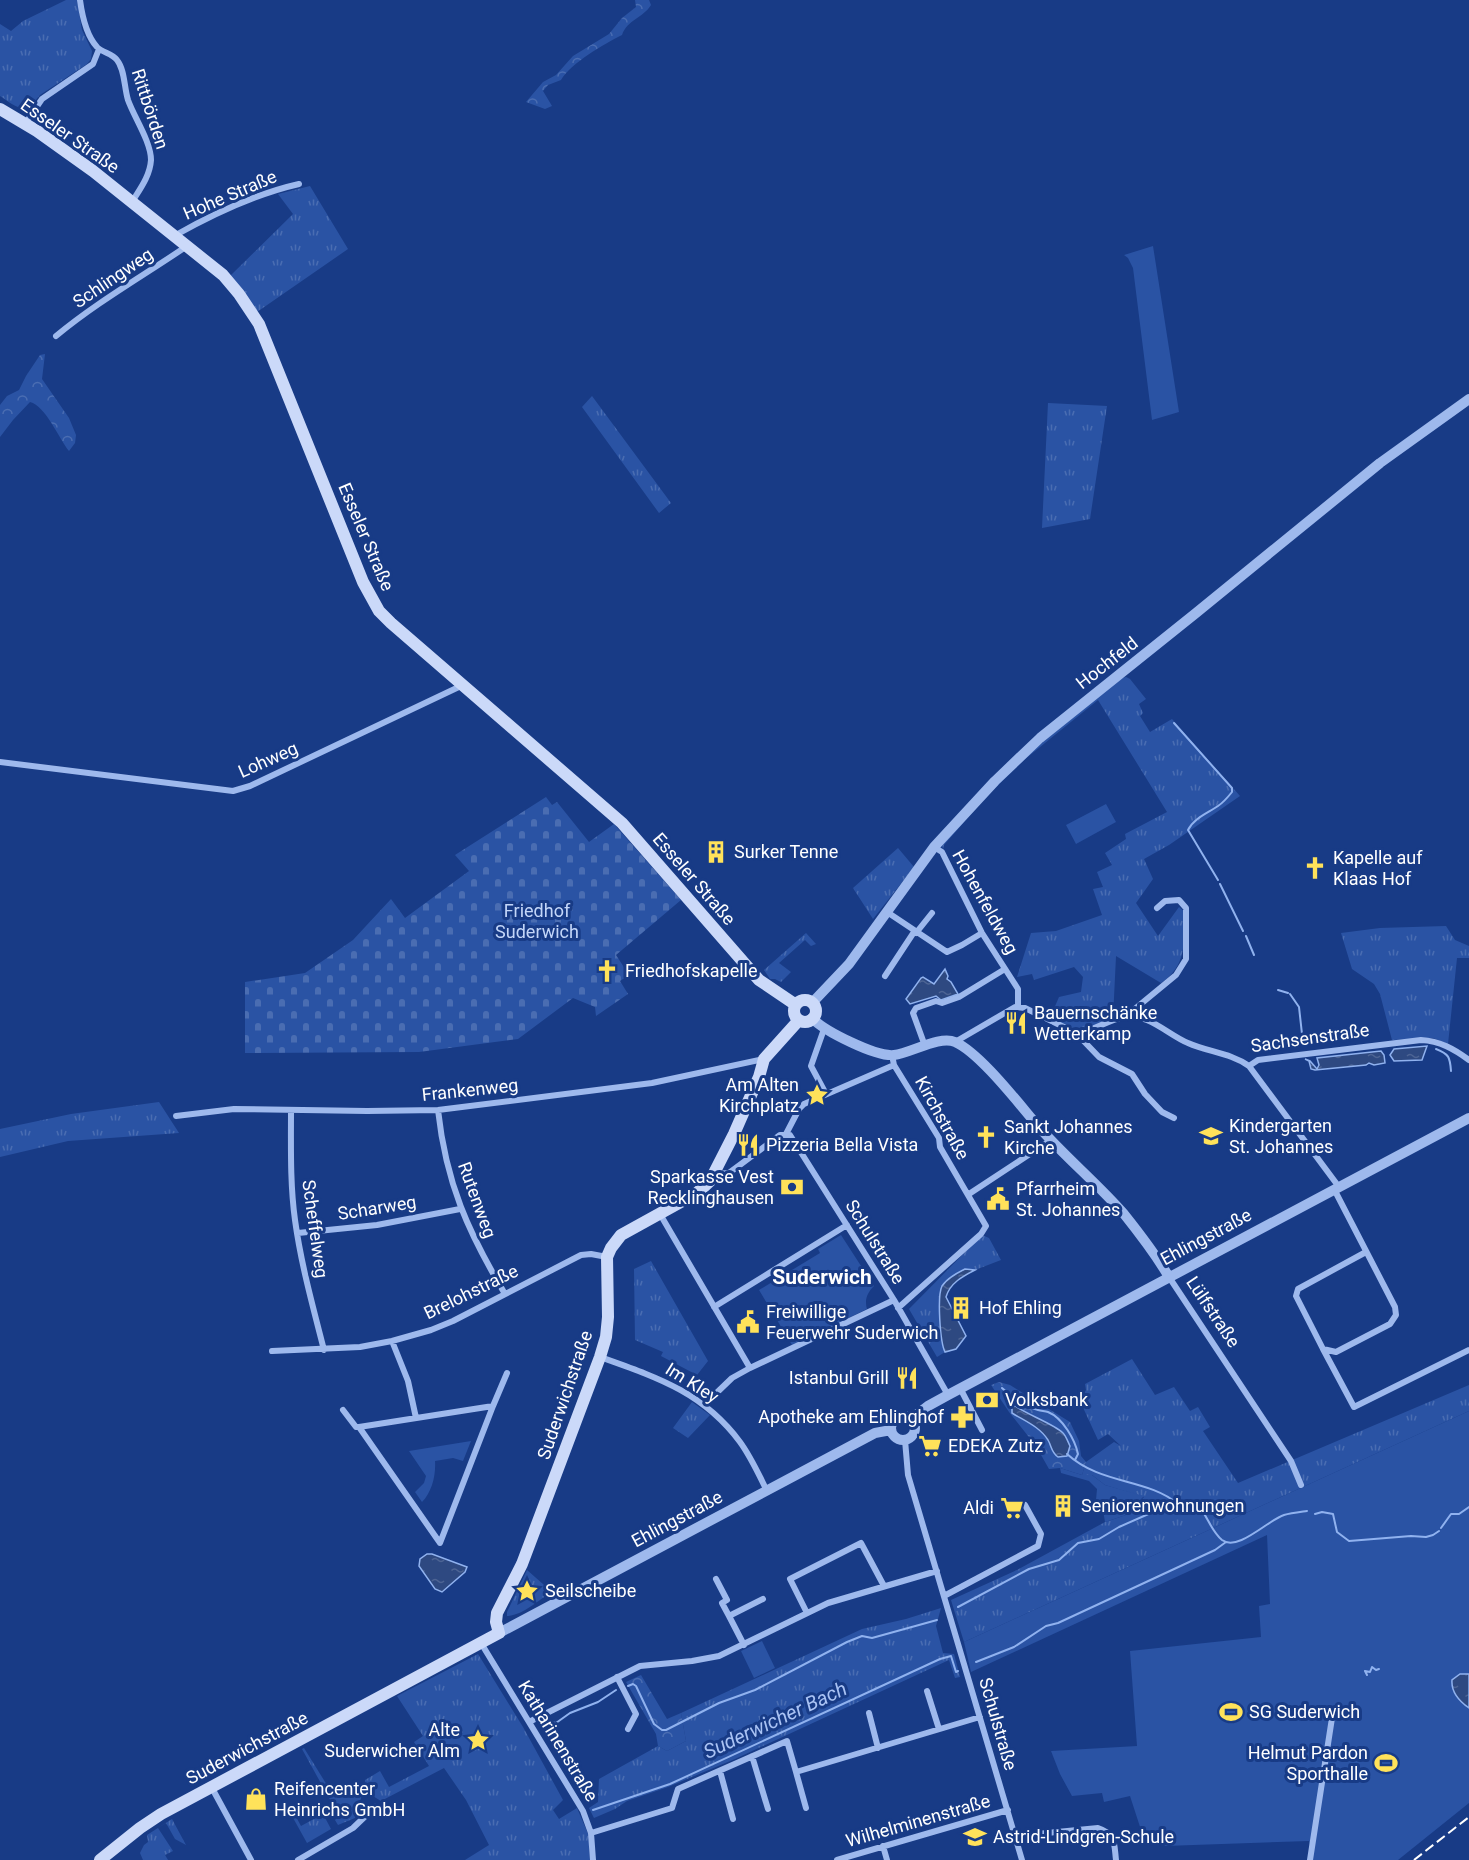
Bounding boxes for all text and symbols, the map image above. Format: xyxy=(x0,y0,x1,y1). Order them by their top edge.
street label: Rittbörden xyxy=(128,66,173,152)
street label: Esseler Straße xyxy=(17,94,124,177)
street label: Hohe Straße xyxy=(180,165,280,224)
street label: Schlingweg xyxy=(69,243,157,312)
street label: Esseler Straße xyxy=(334,480,399,594)
street label: Hochfeld xyxy=(1072,632,1142,693)
street label: Lohweg xyxy=(235,737,301,782)
street label: Esseler Straße xyxy=(649,828,740,929)
building icon: Surker Tenne xyxy=(703,839,729,865)
place label: Surker Tenne xyxy=(734,841,838,862)
street label: Hohenfeldweg xyxy=(948,846,1023,957)
place label: Kapelle auf Klaas Hof xyxy=(1333,847,1423,889)
church icon: Kapelle auf Klaas Hof xyxy=(1302,855,1328,881)
park label: Friedhof Suderwich xyxy=(495,900,579,942)
church icon: Friedhofskapelle xyxy=(594,958,620,984)
place label: Friedhofskapelle xyxy=(625,960,758,981)
place label: Bauernschänke Wetterkamp xyxy=(1034,1002,1157,1044)
restaurant icon: Bauernschänke Wetterkamp xyxy=(1003,1010,1029,1036)
street label: Sachsenstraße xyxy=(1249,1019,1371,1056)
street label: Kirchstraße xyxy=(911,1072,974,1163)
street label: Frankenweg xyxy=(421,1074,519,1105)
place label: Am Alten Kirchplatz xyxy=(719,1074,799,1116)
place icon: Am Alten Kirchplatz xyxy=(804,1082,830,1108)
place label: Kindergarten St. Johannes xyxy=(1229,1115,1333,1157)
place label: Sankt Johannes Kirche xyxy=(1004,1116,1133,1158)
school or university icon: Kindergarten St. Johannes xyxy=(1198,1123,1224,1149)
church icon: Sankt Johannes Kirche xyxy=(973,1124,999,1150)
restaurant icon: Pizzeria Bella Vista xyxy=(735,1132,761,1158)
place label: Pizzeria Bella Vista xyxy=(766,1134,918,1155)
street label: Rutenweg xyxy=(454,1159,501,1241)
place label: Sparkasse Vest Recklinghausen xyxy=(648,1166,774,1208)
bank icon: Sparkasse Vest Recklinghausen xyxy=(779,1174,805,1200)
street label: Scheffelweg xyxy=(298,1178,333,1279)
place label: Pfarrheim St. Johannes xyxy=(1016,1178,1120,1220)
public building icon: Pfarrheim St. Johannes xyxy=(985,1186,1011,1212)
street label: Scharweg xyxy=(336,1191,418,1224)
street label: Schulstraße xyxy=(841,1196,910,1288)
street label: Ehlingstraße xyxy=(1157,1204,1255,1269)
street label: Brelohstraße xyxy=(420,1260,521,1323)
district label: Suderwich xyxy=(772,1265,872,1289)
street label: Lülfstraße xyxy=(1182,1272,1245,1351)
building icon: Hof Ehling xyxy=(948,1295,974,1321)
place label: Hof Ehling xyxy=(979,1297,1062,1318)
place label: Freiwillige Feuerwehr Suderwich xyxy=(766,1301,938,1343)
public building icon: Freiwillige Feuerwehr Suderwich xyxy=(735,1309,761,1335)
street label: Suderwichstraße xyxy=(533,1328,596,1462)
street label: Im Kley xyxy=(662,1358,723,1407)
restaurant icon: Istanbul Grill xyxy=(894,1365,920,1391)
place label: Istanbul Grill xyxy=(789,1367,889,1388)
bank icon: Volksbank xyxy=(974,1387,1000,1413)
place label: Volksbank xyxy=(1005,1389,1089,1410)
pharmacy icon: Apotheke am Ehlinghof xyxy=(949,1404,975,1430)
place label: Apotheke am Ehlinghof xyxy=(758,1406,945,1427)
supermarket icon: EDEKA Zutz xyxy=(917,1433,943,1459)
place label: EDEKA Zutz xyxy=(948,1435,1043,1456)
street label: Ehlingstraße xyxy=(628,1486,726,1551)
building icon: Seniorenwohnungen xyxy=(1050,1493,1076,1519)
supermarket icon: Aldi xyxy=(999,1495,1025,1521)
place label: Seniorenwohnungen xyxy=(1081,1495,1244,1516)
place label: Aldi xyxy=(963,1497,994,1518)
place icon: Seilscheibe xyxy=(514,1578,540,1604)
place label: Seilscheibe xyxy=(545,1580,636,1601)
street label: Schulstraße xyxy=(975,1675,1022,1773)
street label: Katharinenstraße xyxy=(514,1676,603,1805)
water label: Suderwicher Bach xyxy=(699,1676,851,1764)
sports icon: SG Suderwich xyxy=(1218,1699,1244,1725)
place label: SG Suderwich xyxy=(1249,1701,1360,1722)
street label: Suderwichstraße xyxy=(182,1707,311,1788)
place label: Alte Suderwicher Alm xyxy=(324,1719,460,1761)
place icon: Alte Suderwicher Alm xyxy=(465,1727,491,1753)
place label: Helmut Pardon Sporthalle xyxy=(1248,1742,1368,1784)
sports icon: Helmut Pardon Sporthalle xyxy=(1373,1750,1399,1776)
place label: Reifencenter Heinrichs GmbH xyxy=(274,1778,405,1820)
shop icon: Reifencenter Heinrichs GmbH xyxy=(243,1786,269,1812)
street label: Wilhelminenstraße xyxy=(843,1790,992,1851)
school or university icon: Astrid-Lindgren-Schule xyxy=(962,1824,988,1850)
place label: Astrid-Lindgren-Schule xyxy=(993,1826,1174,1847)

